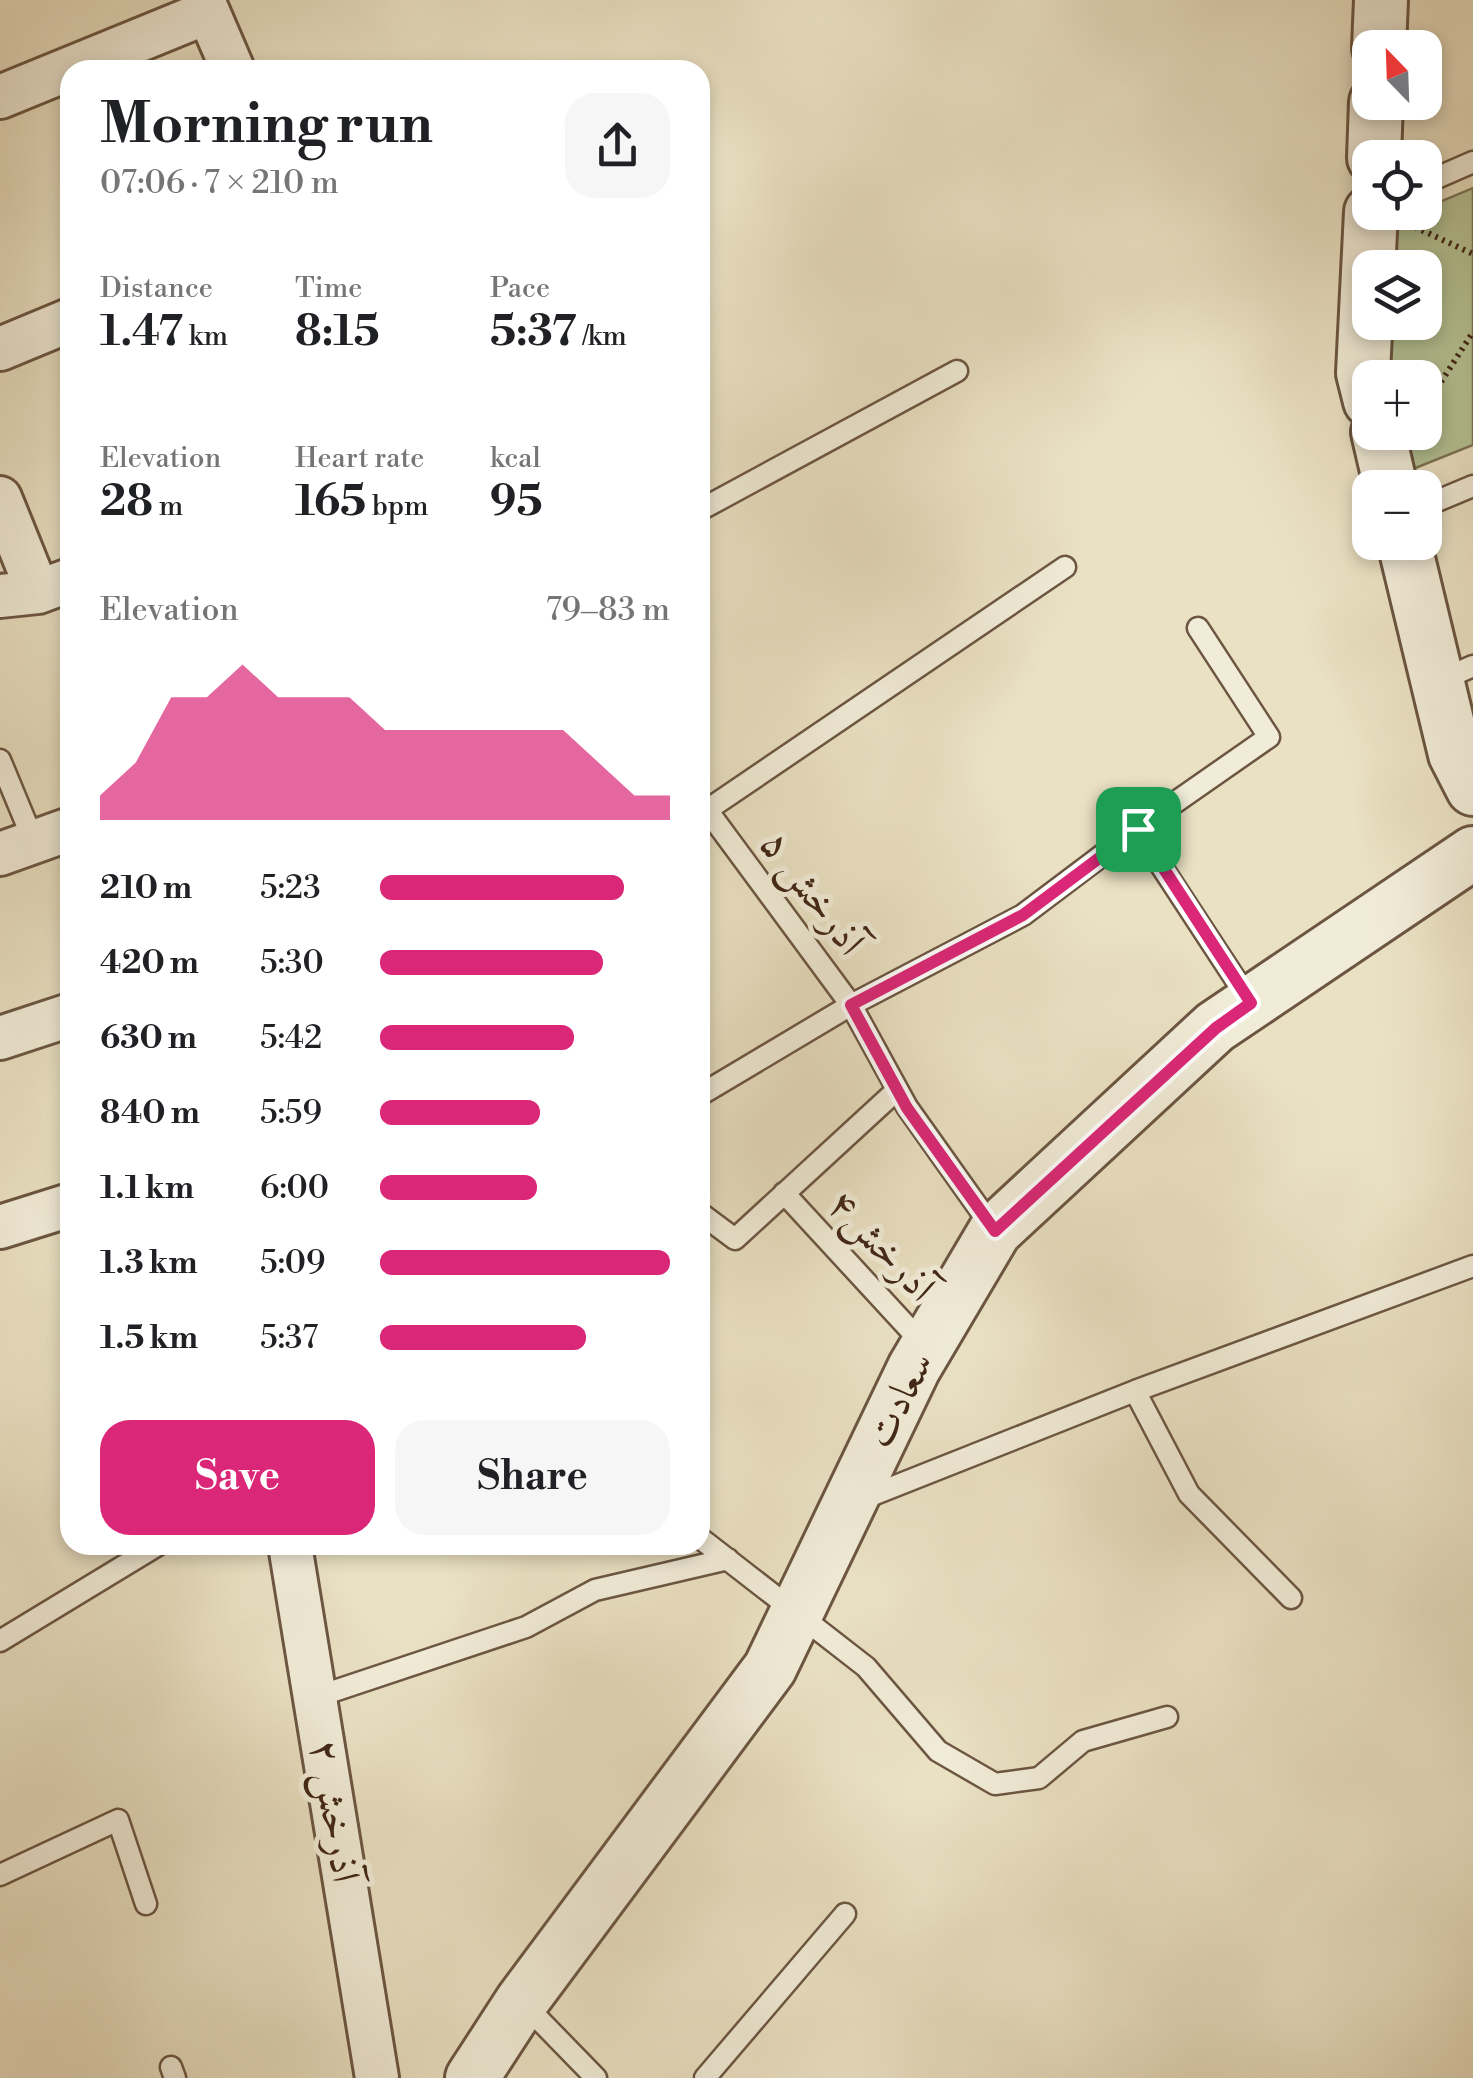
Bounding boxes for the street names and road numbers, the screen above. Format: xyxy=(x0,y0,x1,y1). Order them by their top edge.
street label: آذرخش ۵ xyxy=(748,821,878,969)
street label: آذرخش۴ xyxy=(816,1179,948,1316)
street label: سعادت xyxy=(855,1343,945,1457)
street label: آذرخش ۲ xyxy=(297,1736,371,1890)

